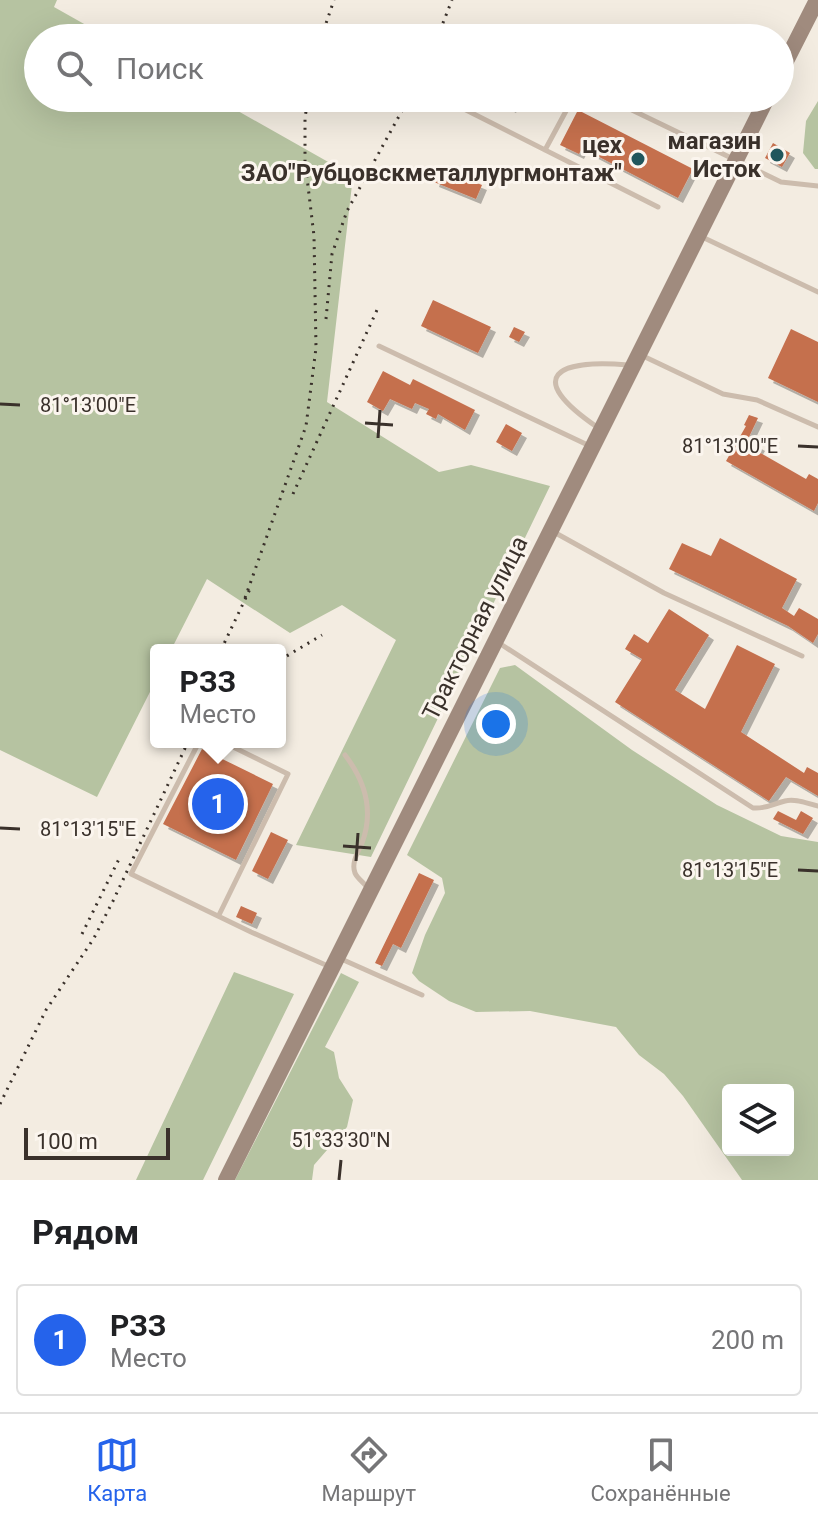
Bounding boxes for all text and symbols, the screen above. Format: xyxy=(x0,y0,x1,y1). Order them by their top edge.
search box xyxy=(24,24,794,112)
icon: search xyxy=(52,46,96,90)
text: Поиск xyxy=(116,51,204,86)
place label: магазин Исток xyxy=(668,127,761,183)
place label: цех ЗАО"Рубцовскметаллургмонтаж" xyxy=(241,131,623,187)
marker: магазин Исток xyxy=(768,146,786,164)
marker: цех ЗАО"Рубцовскметаллургмонтаж" xyxy=(629,150,647,168)
text: 81°13'00"E xyxy=(40,393,136,417)
text: 81°13'00"E xyxy=(682,434,778,458)
street label: Тракторная улица xyxy=(417,531,533,725)
popup xyxy=(150,644,286,748)
text: РЗЗ xyxy=(180,664,236,699)
text: Место xyxy=(180,699,256,729)
your location xyxy=(476,704,516,744)
pin: 1 xyxy=(192,774,244,834)
text: 81°13'15"E xyxy=(40,817,136,841)
text: 81°13'15"E xyxy=(682,858,778,882)
map controls xyxy=(722,1084,794,1156)
button: layers xyxy=(722,1084,794,1156)
scale bar xyxy=(24,1124,170,1160)
text: 51°33'30"N xyxy=(291,1128,391,1152)
text: 100 m xyxy=(36,1129,98,1154)
text: Рядом xyxy=(32,1212,139,1252)
text: РЗЗ xyxy=(110,1308,166,1343)
text: 1 xyxy=(53,1325,67,1355)
text: 200 m xyxy=(711,1325,784,1355)
text: Место xyxy=(110,1343,187,1373)
tab: Карта xyxy=(87,1433,147,1506)
tab: Маршрут xyxy=(322,1433,416,1506)
tab: Сохранённые xyxy=(590,1433,731,1506)

